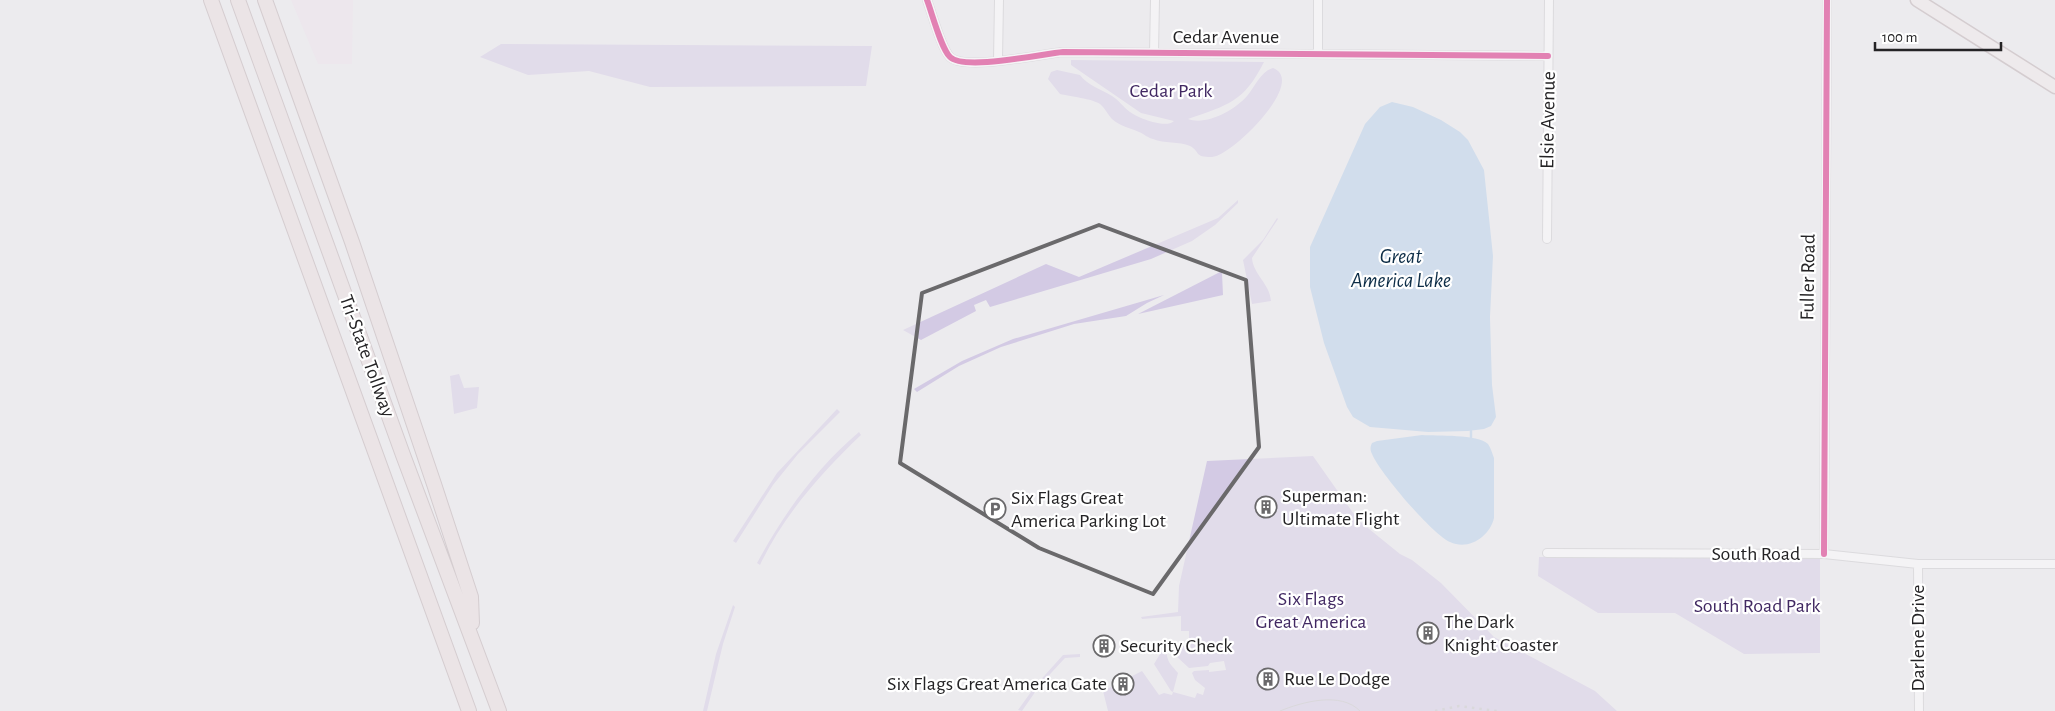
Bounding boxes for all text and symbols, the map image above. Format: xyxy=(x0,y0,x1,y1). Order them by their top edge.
scale bar xyxy=(1875,20,2001,52)
street label: Cedar Avenue xyxy=(1173,27,1279,47)
text: 100 m xyxy=(1882,30,1917,45)
street label: Elsie Avenue xyxy=(1537,71,1559,169)
park label: Cedar Park xyxy=(1130,81,1212,101)
street label: Fuller Road xyxy=(1797,234,1819,320)
water label: Great America Lake xyxy=(1350,246,1451,291)
street label: Tri-State Tollway xyxy=(336,292,399,420)
place label: Superman: Ultimate Flight xyxy=(1282,486,1400,529)
place label: Six Flags Great America Parking Lot xyxy=(1011,488,1166,531)
building icon: Superman: Ultimate Flight xyxy=(1254,495,1278,519)
parking icon: Six Flags Great America Parking Lot xyxy=(983,497,1007,521)
street label: South Road xyxy=(1712,544,1800,564)
street label: Darlene Drive xyxy=(1908,584,1928,692)
park label: Six Flags Great America xyxy=(1256,589,1366,632)
park label: South Road Park xyxy=(1694,596,1820,616)
place label: The Dark Knight Coaster xyxy=(1444,612,1558,655)
building icon: The Dark Knight Coaster xyxy=(1416,621,1440,645)
building icon: Security Check xyxy=(1092,634,1116,658)
place label: Security Check xyxy=(1120,636,1232,656)
building icon: Rue Le Dodge xyxy=(1256,667,1280,691)
place label: Rue Le Dodge xyxy=(1284,669,1390,689)
building icon: Six Flags Great America Gate xyxy=(1111,672,1135,696)
place label: Six Flags Great America Gate xyxy=(887,674,1107,694)

